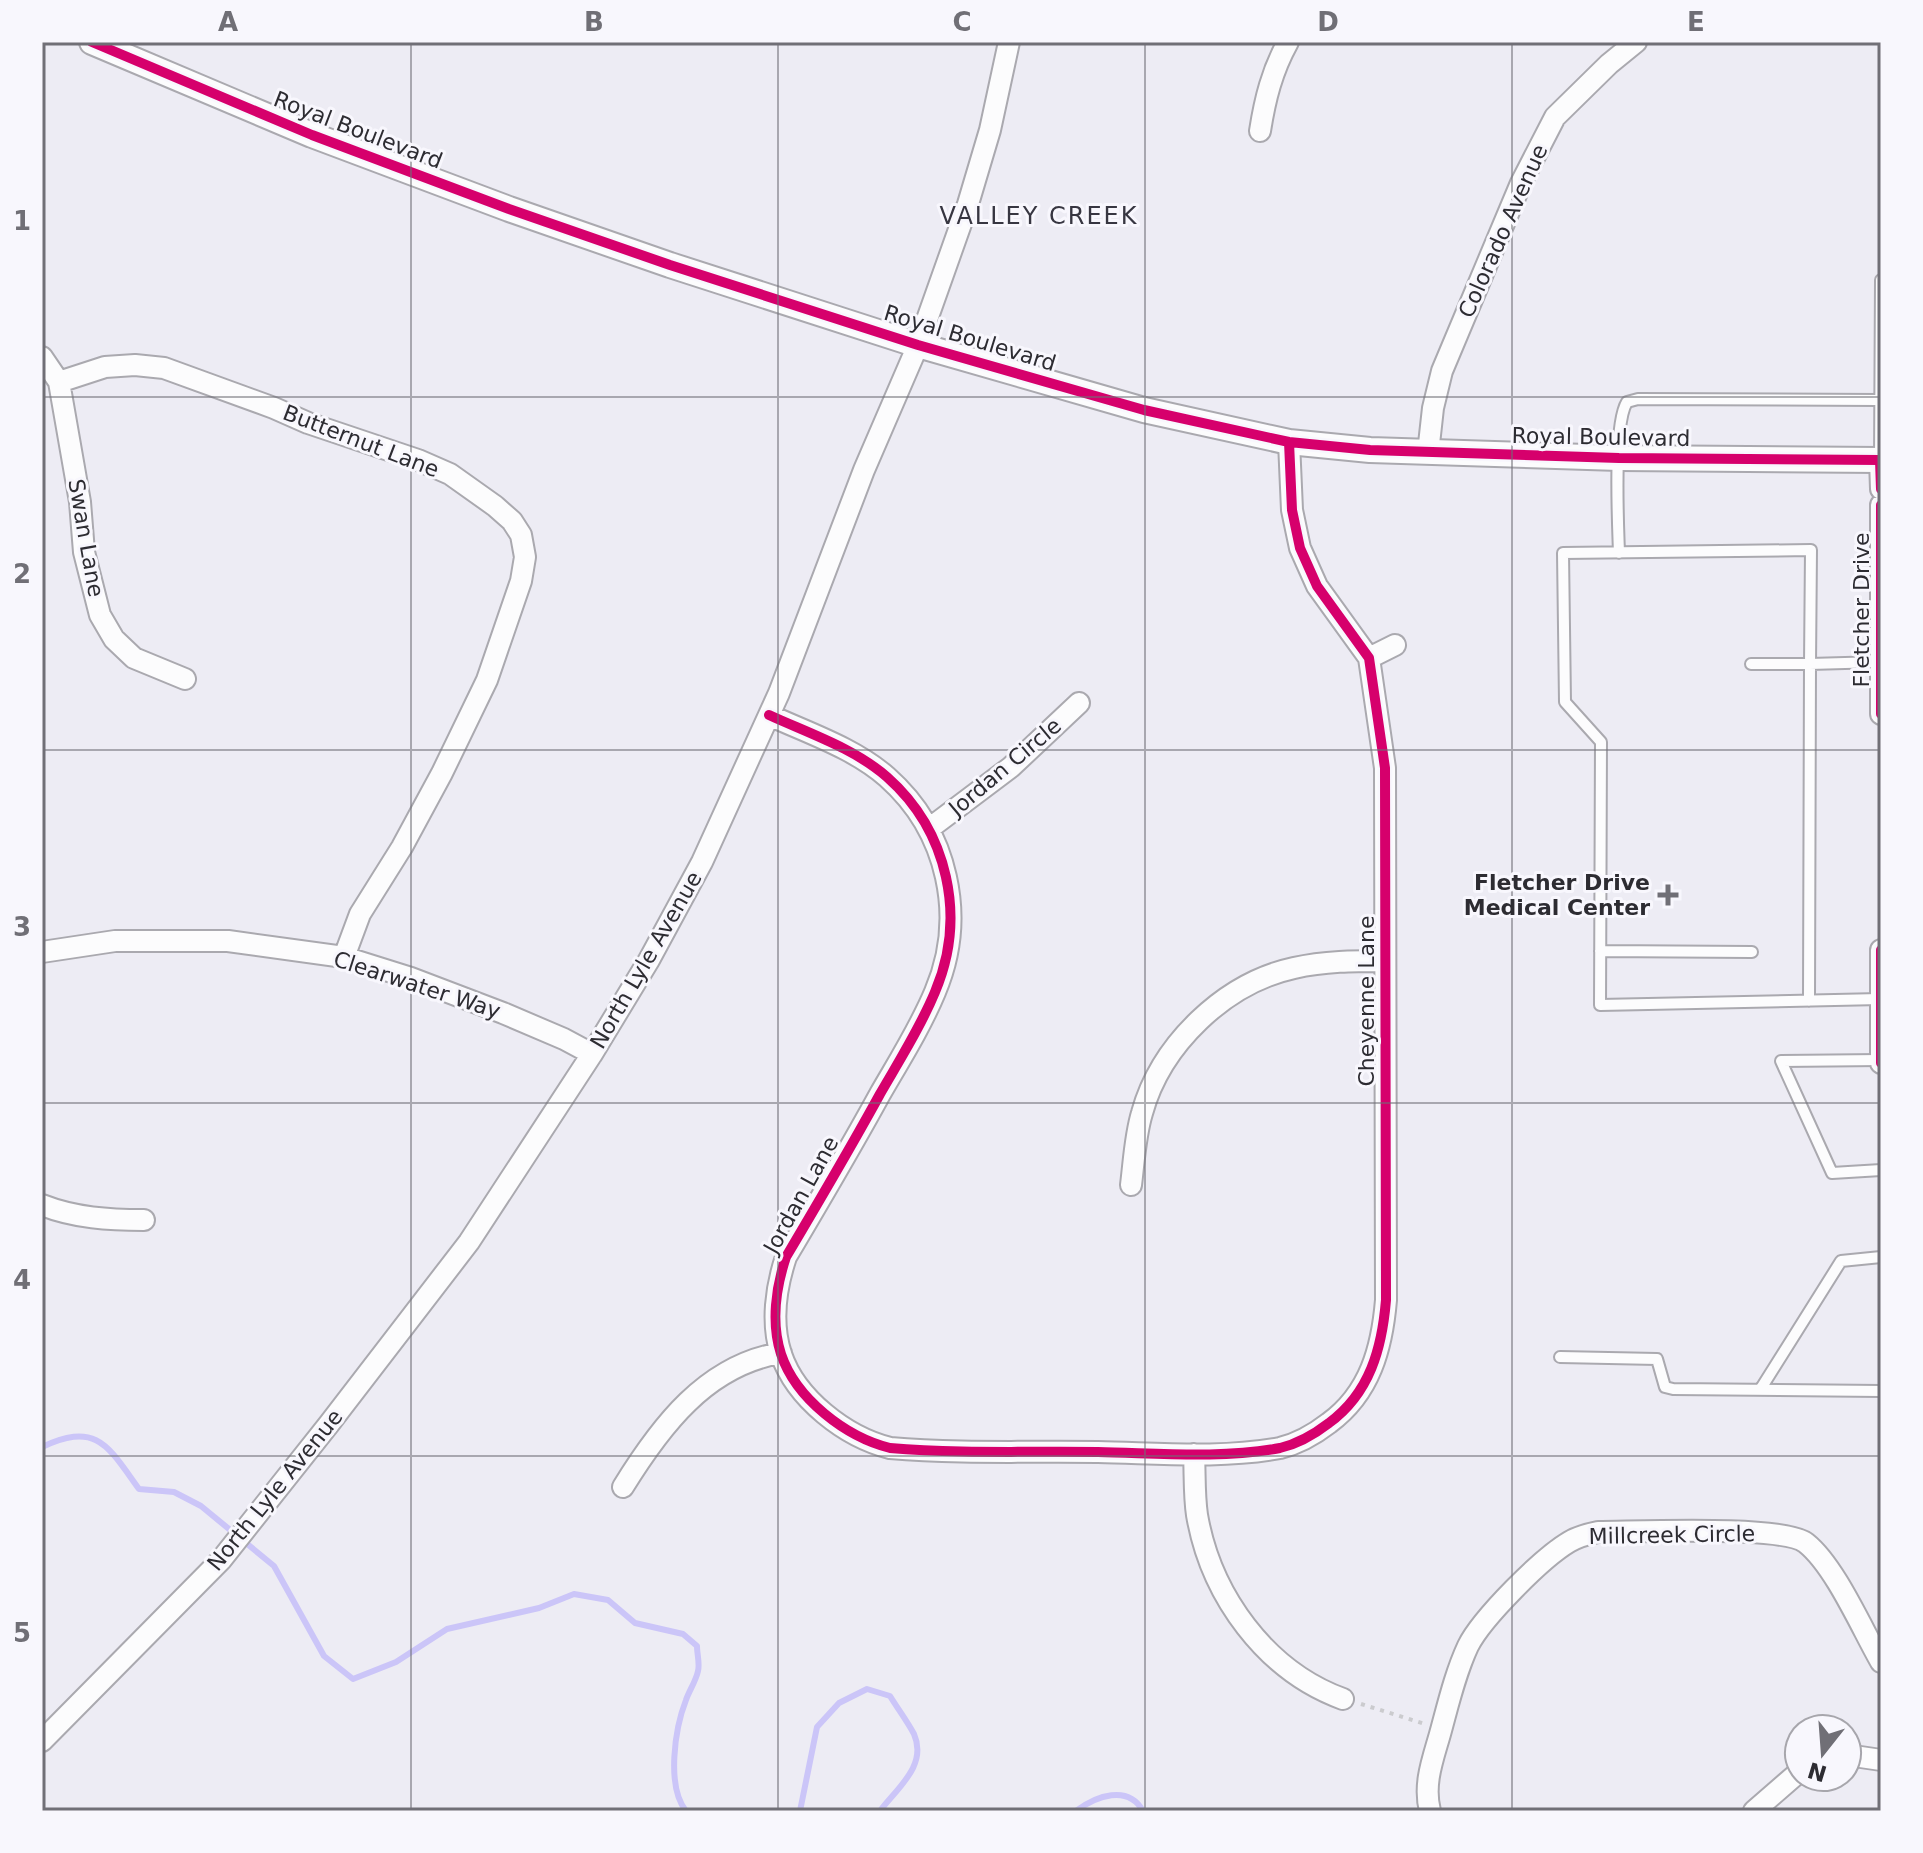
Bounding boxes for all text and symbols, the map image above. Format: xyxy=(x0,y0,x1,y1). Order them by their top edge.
text: A xyxy=(218,7,238,37)
text: B xyxy=(584,7,604,37)
text: C xyxy=(952,7,972,37)
text: D xyxy=(1317,7,1339,37)
text: E xyxy=(1687,7,1705,37)
street label: Royal Boulevard xyxy=(270,86,446,174)
street label: Colorado Avenue xyxy=(1454,140,1552,322)
district label: VALLEY CREEK xyxy=(940,202,1139,230)
text: 1 xyxy=(13,206,31,236)
street label: Royal Boulevard xyxy=(881,300,1059,376)
street label: Butternut Lane xyxy=(279,400,443,482)
street label: Royal Boulevard xyxy=(1511,423,1691,451)
street label: Swan Lane xyxy=(63,477,109,599)
street label: Fletcher Drive xyxy=(1849,532,1874,688)
text: 2 xyxy=(13,559,31,589)
street label: Jordan Circle xyxy=(942,713,1066,822)
street label: North Lyle Avenue xyxy=(585,867,707,1053)
place label: Fletcher Drive Medical Center xyxy=(1464,870,1650,920)
marker: Fletcher Drive Medical Center xyxy=(1657,884,1679,906)
text: 3 xyxy=(13,912,31,942)
street label: Cheyenne Lane xyxy=(1354,915,1379,1087)
street label: Clearwater Way xyxy=(330,946,504,1024)
street label: Jordan Lane xyxy=(758,1132,843,1260)
text: 4 xyxy=(13,1265,31,1295)
street label: North Lyle Avenue xyxy=(202,1404,348,1576)
street label: Millcreek Circle xyxy=(1589,1521,1755,1549)
text: 5 xyxy=(13,1618,31,1648)
north arrow xyxy=(1783,1713,1863,1793)
text: N xyxy=(1805,1757,1830,1786)

